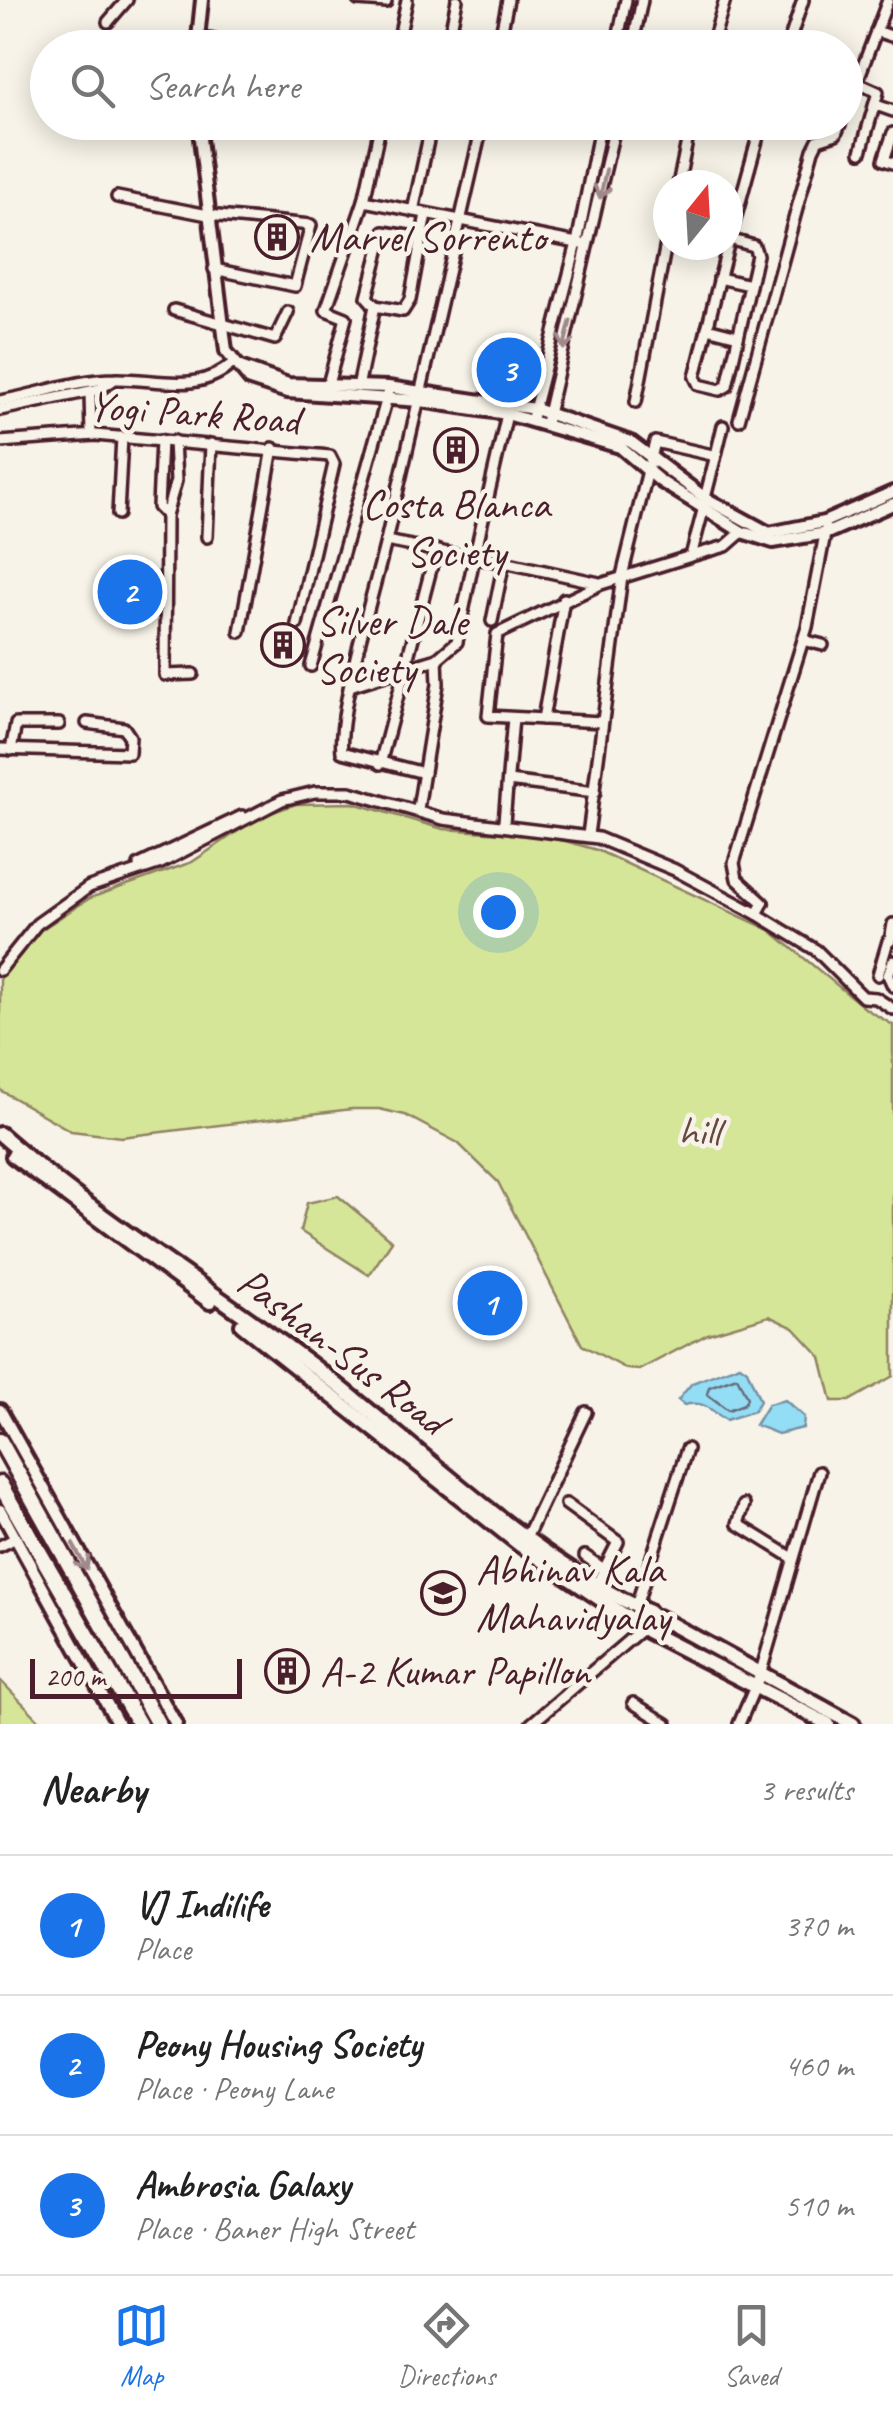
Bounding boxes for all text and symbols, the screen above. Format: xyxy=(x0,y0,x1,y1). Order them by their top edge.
search box xyxy=(30,30,863,140)
icon: search xyxy=(65,58,120,113)
text: Search here xyxy=(145,62,300,109)
one-way arrow xyxy=(592,167,611,199)
north arrow xyxy=(653,170,743,260)
place label: Marvel Sorrento xyxy=(310,211,549,264)
building icon: Marvel Sorrento xyxy=(254,214,300,260)
one-way arrow xyxy=(557,318,575,350)
pin: 3 xyxy=(476,332,542,408)
street label: Yogi Park Road xyxy=(87,379,307,447)
building icon: Costa Blanca Society xyxy=(433,427,479,473)
place label: Costa Blanca Society xyxy=(362,478,552,579)
pin: 2 xyxy=(98,554,162,630)
place label: Silver Dale Society xyxy=(316,595,471,696)
building icon: Silver Dale Society xyxy=(260,622,306,668)
your location xyxy=(473,887,524,938)
park label: hill xyxy=(678,1105,727,1158)
street label: Pashan-Sus Road xyxy=(227,1255,462,1451)
pin: 1 xyxy=(458,1266,522,1340)
one-way arrow xyxy=(71,1542,90,1571)
place label: Abhinav Kala Mahavidyalay xyxy=(476,1543,673,1644)
school or university icon: Abhinav Kala Mahavidyalay xyxy=(420,1570,466,1616)
place label: A-2 Kumar Papillon xyxy=(320,1645,592,1698)
building icon: A-2 Kumar Papillon xyxy=(264,1648,310,1694)
scale bar xyxy=(30,1654,242,1698)
text: 200 m xyxy=(45,1659,105,1694)
text: Nearby xyxy=(40,1763,146,1816)
text: 3 results xyxy=(759,1769,853,1810)
text: VJ Indilife xyxy=(135,1881,268,1928)
text: 1 xyxy=(65,1905,80,1946)
text: 370 m xyxy=(784,1905,853,1946)
text: Place xyxy=(135,1928,191,1969)
text: Peony Housing Society xyxy=(135,2021,422,2068)
text: 2 xyxy=(65,2045,80,2086)
text: 460 m xyxy=(784,2045,853,2086)
text: Place · Peony Lane xyxy=(135,2068,333,2109)
text: Ambrosia Galaxy xyxy=(135,2161,350,2208)
text: 3 xyxy=(65,2185,80,2226)
text: 510 m xyxy=(784,2185,853,2226)
text: Place · Baner High Street xyxy=(135,2208,414,2249)
tab: Map xyxy=(114,2298,169,2393)
tab: Directions xyxy=(398,2298,495,2393)
tab: Saved xyxy=(724,2298,779,2393)

